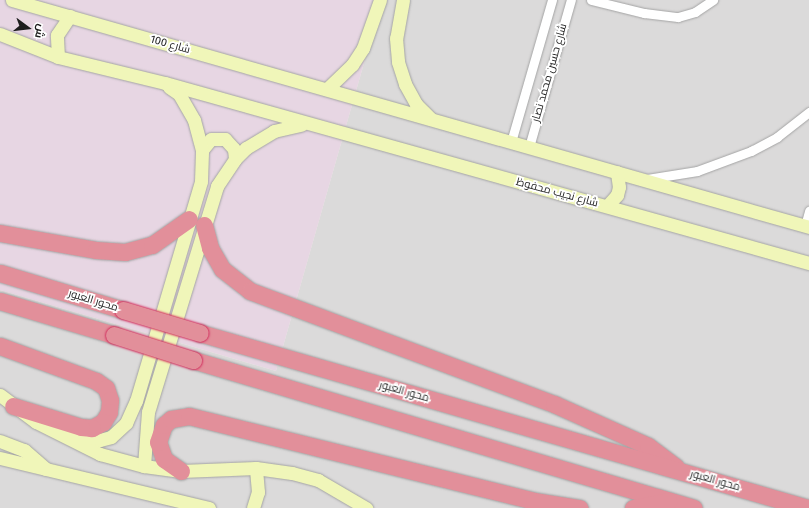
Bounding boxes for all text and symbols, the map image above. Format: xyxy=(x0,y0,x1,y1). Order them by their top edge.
north arrow xyxy=(8,8,48,48)
street label: شارع حسين محمد نصار xyxy=(530,22,570,124)
text: ش xyxy=(32,23,48,40)
street label: شارع 100 xyxy=(148,33,192,57)
street label: شارع نجيب محفوظ xyxy=(515,176,599,210)
street label: محور العبور xyxy=(67,287,119,315)
street label: محور العبور xyxy=(378,379,430,405)
street label: محور العبور xyxy=(689,468,741,494)

